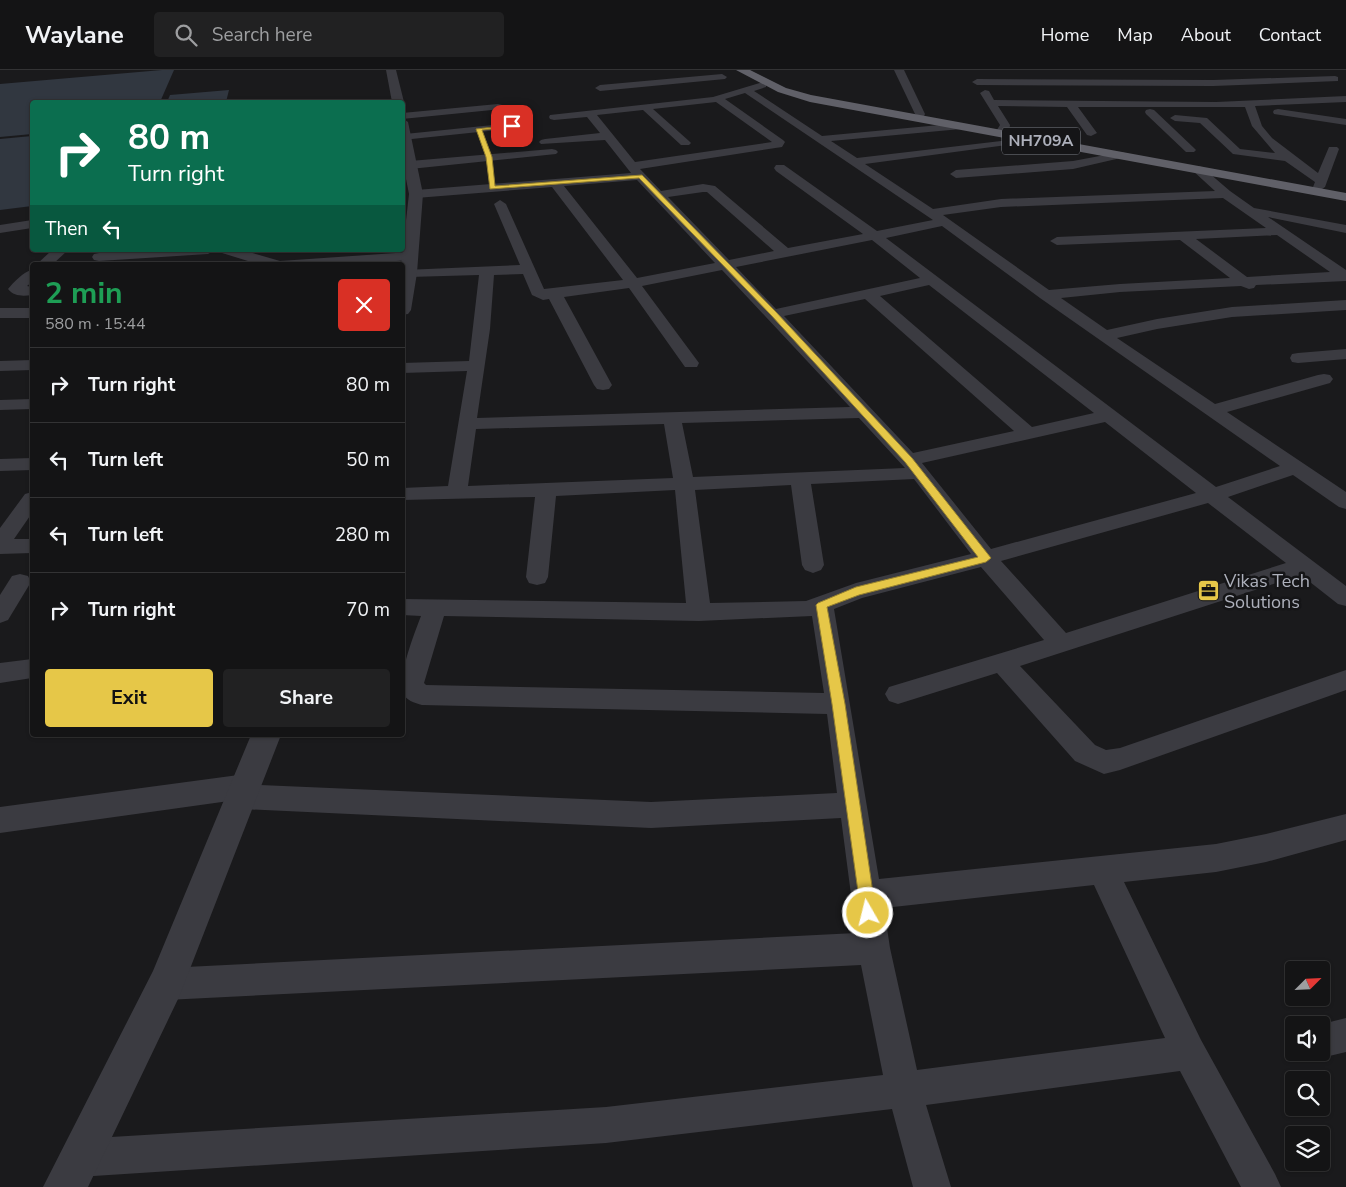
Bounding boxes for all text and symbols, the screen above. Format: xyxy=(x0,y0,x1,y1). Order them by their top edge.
search box xyxy=(154,12,504,57)
text: Waylane xyxy=(25,19,124,51)
icon: search xyxy=(172,21,200,49)
text: Search here xyxy=(212,22,312,48)
text: Home xyxy=(1041,23,1089,47)
text: Map xyxy=(1117,23,1153,47)
text: About xyxy=(1181,23,1231,47)
text: Contact xyxy=(1259,23,1321,47)
pin xyxy=(491,105,533,147)
icon: arrive xyxy=(498,112,526,140)
text: 80 m xyxy=(128,114,210,161)
icon: right xyxy=(45,120,110,185)
road number: NH709A xyxy=(1002,128,1080,154)
text: Turn right xyxy=(128,159,224,189)
icon: left xyxy=(98,215,126,243)
text: Then xyxy=(45,216,88,242)
text: 2 min xyxy=(45,273,123,314)
button: close xyxy=(338,279,390,331)
text: 580 m · 15:44 xyxy=(45,313,146,335)
icon: right xyxy=(45,371,73,399)
text: Turn right xyxy=(88,372,175,398)
text: 80 m xyxy=(346,372,390,398)
icon: left xyxy=(45,446,73,474)
text: Turn left xyxy=(88,447,163,473)
text: 50 m xyxy=(346,447,390,473)
icon: left xyxy=(45,521,73,549)
text: Turn left xyxy=(88,522,163,548)
text: 280 m xyxy=(335,522,390,548)
place label: Vikas Tech Solutions xyxy=(1223,569,1310,614)
office icon: Vikas Tech Solutions xyxy=(1196,579,1220,603)
icon: right xyxy=(45,596,73,624)
text: Turn right xyxy=(88,597,175,623)
text: 70 m xyxy=(346,597,390,623)
button: Exit xyxy=(45,669,213,727)
button: Share xyxy=(223,669,390,727)
position arrow xyxy=(841,886,893,938)
north arrow xyxy=(1285,961,1330,1006)
map controls xyxy=(1285,961,1330,1171)
button: sound xyxy=(1285,1016,1330,1061)
button: search xyxy=(1285,1071,1330,1116)
button: layers xyxy=(1285,1126,1330,1171)

